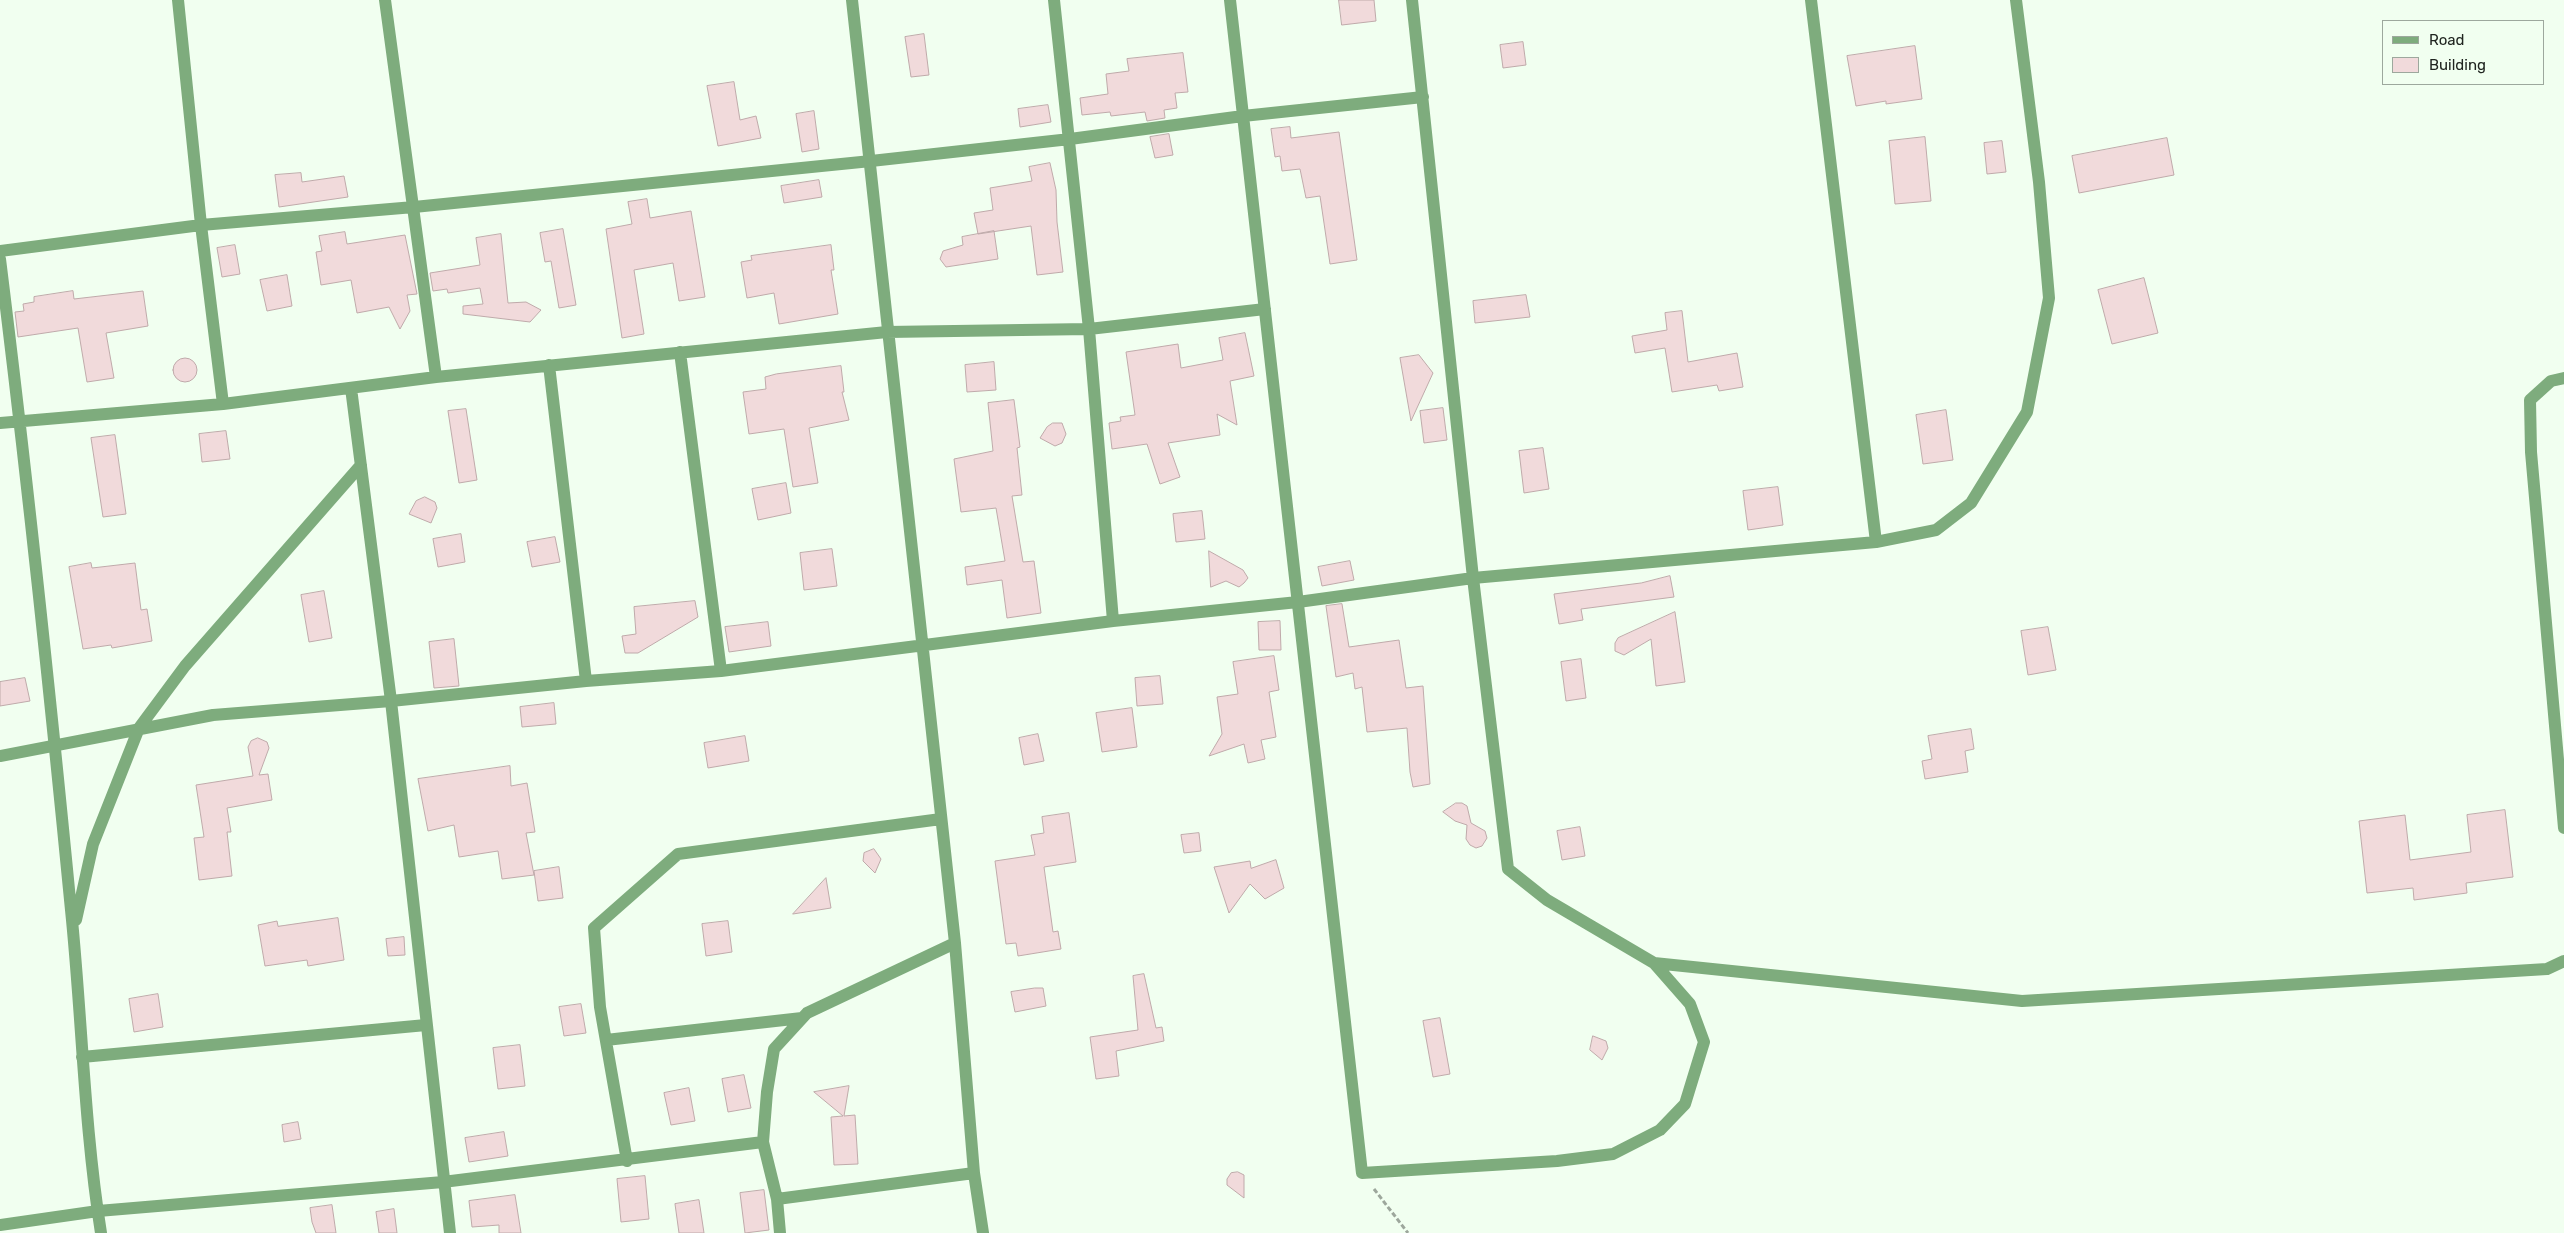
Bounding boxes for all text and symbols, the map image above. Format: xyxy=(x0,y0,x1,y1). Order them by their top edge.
legend xyxy=(2382,20,2544,85)
text: Road xyxy=(2429,31,2465,49)
text: Building xyxy=(2429,56,2486,74)

